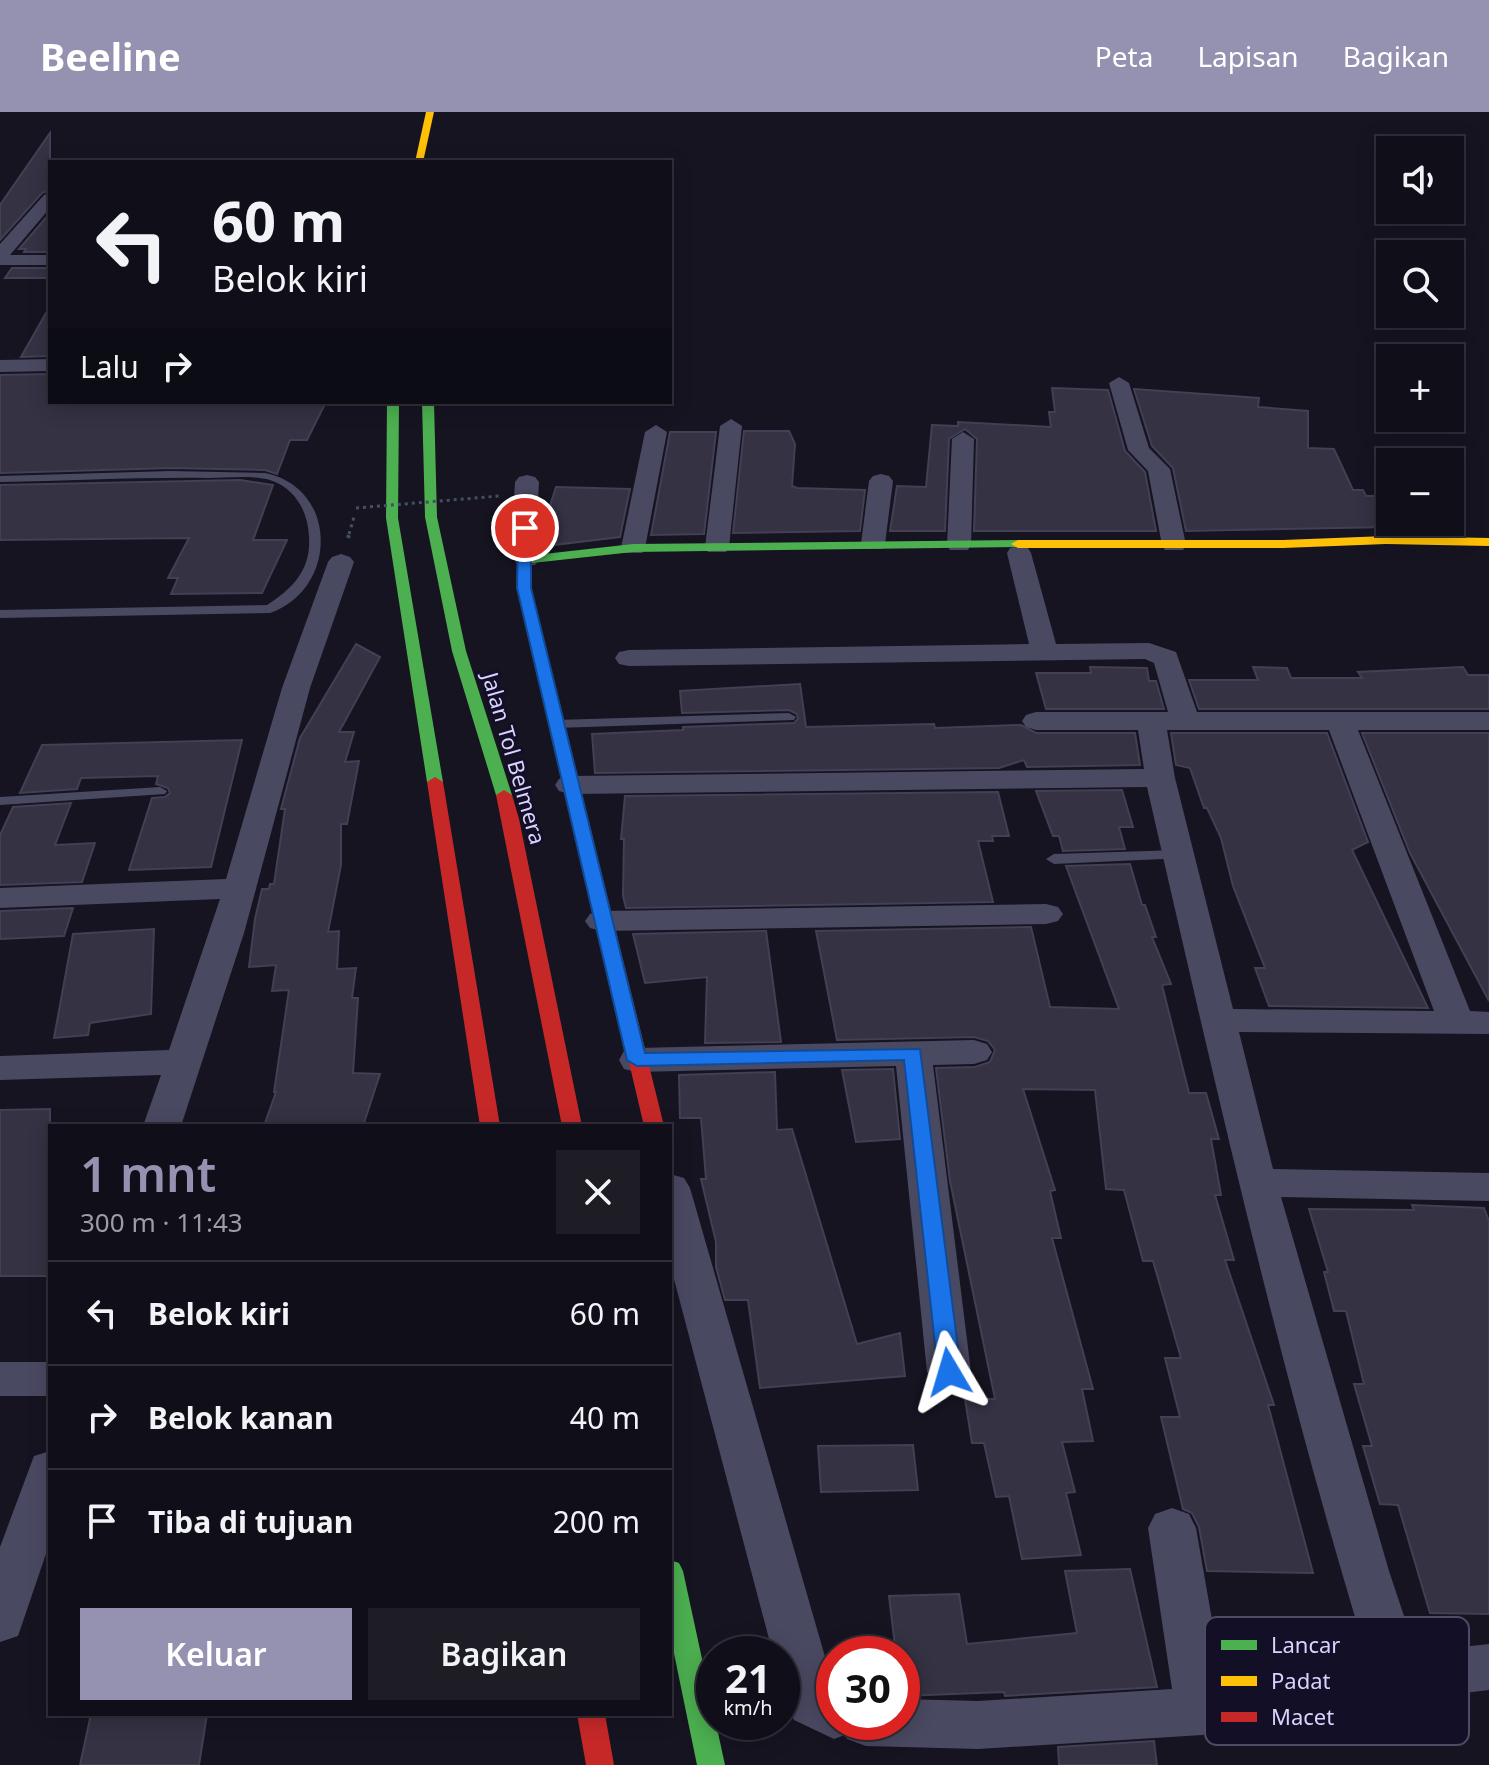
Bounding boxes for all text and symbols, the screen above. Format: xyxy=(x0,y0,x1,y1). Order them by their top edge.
text: Beeline xyxy=(40,30,181,82)
text: Peta xyxy=(1095,37,1153,75)
text: Lapisan xyxy=(1197,37,1299,75)
text: Bagikan xyxy=(1343,37,1449,75)
map controls xyxy=(1376,136,1464,536)
button: sound xyxy=(1376,136,1464,224)
text: 60 m xyxy=(212,182,345,258)
icon: left xyxy=(80,192,184,296)
button: search xyxy=(1376,240,1464,328)
text: Belok kiri xyxy=(212,254,368,303)
icon: right xyxy=(155,344,199,388)
button: + xyxy=(1376,344,1464,432)
text: Lalu xyxy=(80,346,139,387)
button: − xyxy=(1376,448,1464,536)
pin xyxy=(491,494,559,562)
icon: arrive xyxy=(503,506,547,550)
street label: Jalan Tol Belmera xyxy=(476,667,554,847)
text: 1 mnt xyxy=(80,1141,216,1206)
button: close xyxy=(556,1150,640,1234)
text: 300 m · 11:43 xyxy=(80,1204,243,1240)
icon: left xyxy=(80,1291,124,1335)
text: Belok kiri xyxy=(148,1293,290,1334)
text: 60 m xyxy=(570,1293,640,1334)
position arrow xyxy=(907,1330,991,1414)
icon: right xyxy=(80,1395,124,1439)
text: Belok kanan xyxy=(148,1397,334,1438)
text: 40 m xyxy=(570,1397,640,1438)
icon: arrive xyxy=(80,1499,124,1543)
text: Tiba di tujuan xyxy=(148,1501,353,1542)
text: 200 m xyxy=(553,1501,640,1542)
button: Keluar xyxy=(80,1608,352,1700)
button: Bagikan xyxy=(368,1608,640,1700)
legend xyxy=(1205,1617,1469,1745)
text: Lancar xyxy=(1271,1629,1340,1659)
speed limit sign: 30 xyxy=(816,1636,920,1740)
text: 21 xyxy=(725,1650,771,1705)
text: Padat xyxy=(1271,1665,1331,1695)
text: km/h xyxy=(723,1694,773,1721)
text: Macet xyxy=(1271,1701,1334,1731)

